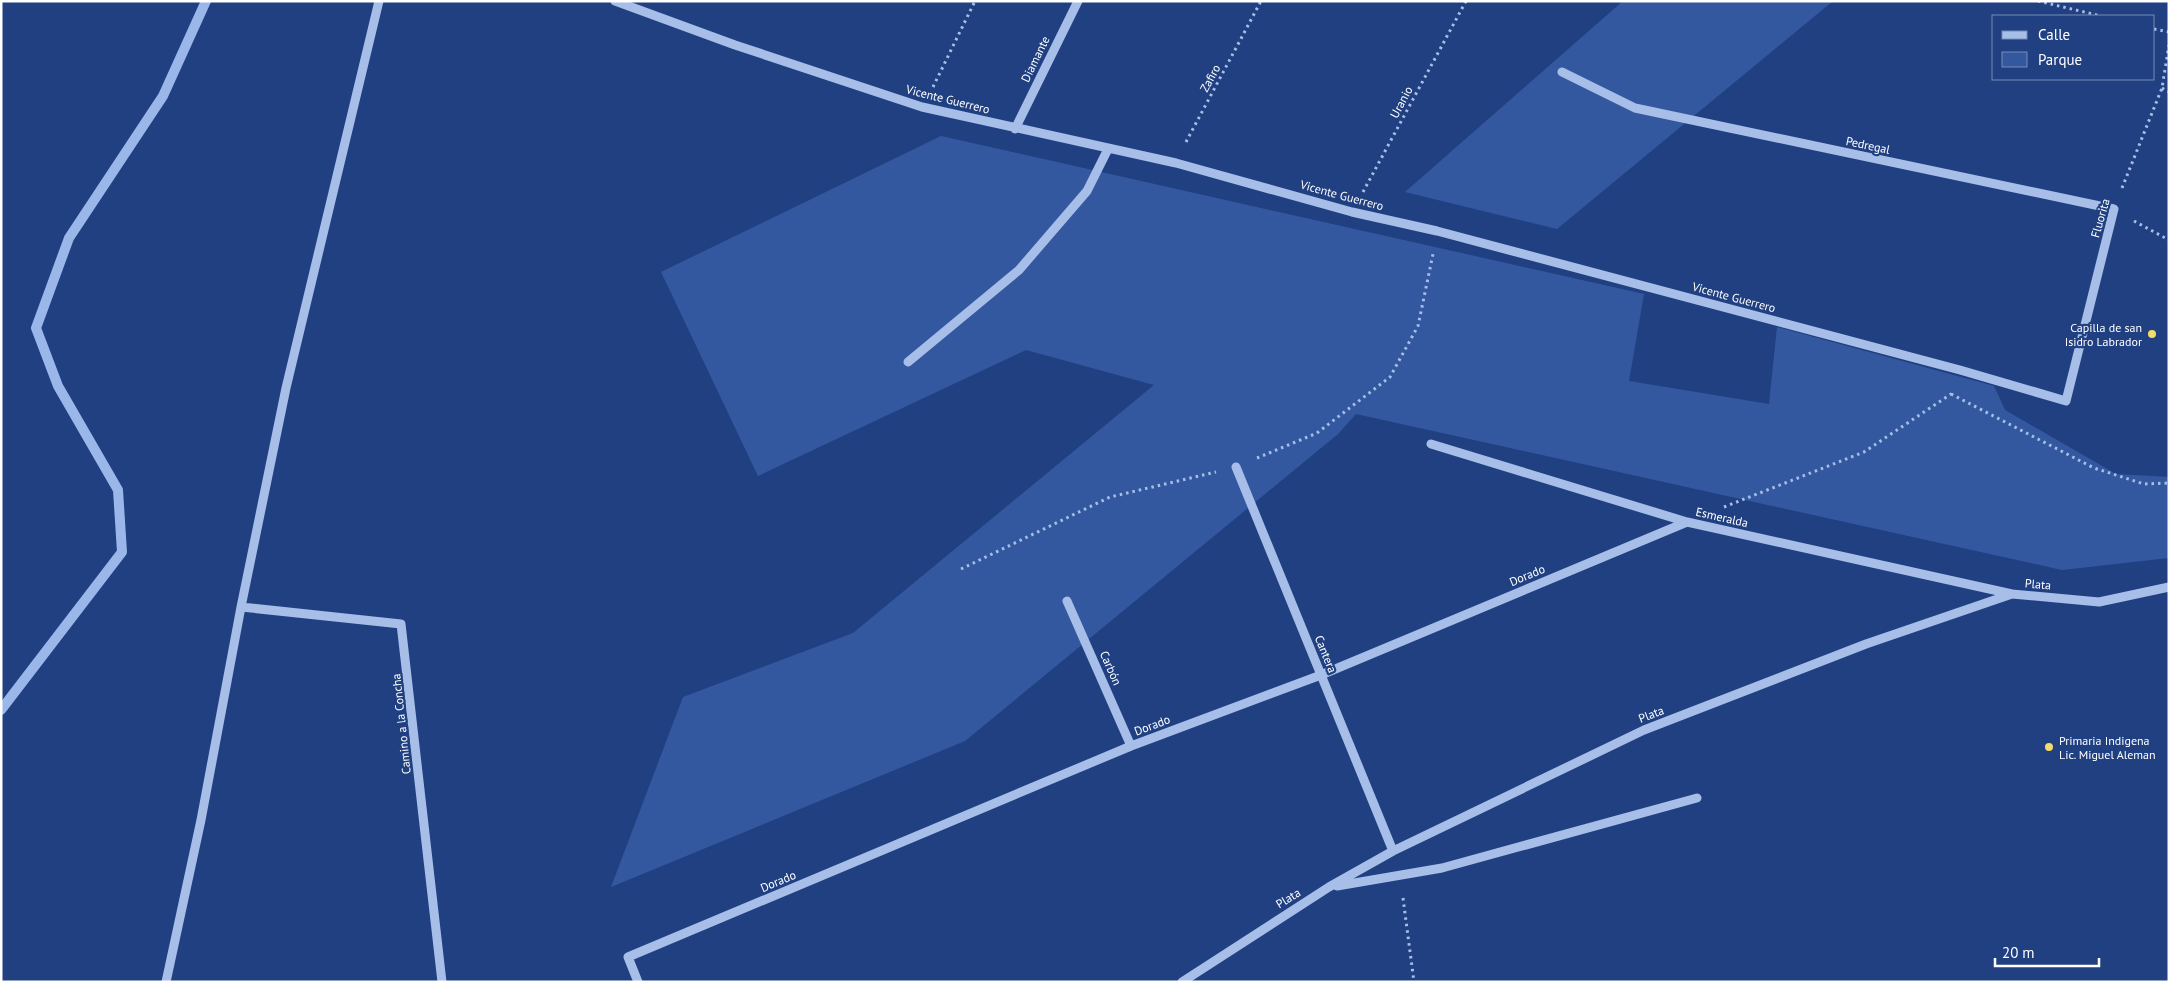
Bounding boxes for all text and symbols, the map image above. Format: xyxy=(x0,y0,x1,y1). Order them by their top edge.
legend xyxy=(1992,15,2155,80)
text: Calle xyxy=(2038,25,2070,44)
street label: Diamante xyxy=(1017,34,1053,84)
text: Parque xyxy=(2038,50,2082,69)
street label: Zafiro xyxy=(1197,62,1223,94)
street label: Vicente Guerrero xyxy=(904,81,991,117)
street label: Uranio xyxy=(1386,83,1416,121)
street label: Pedregal xyxy=(1845,133,1892,157)
street label: Vicente Guerrero xyxy=(1298,176,1385,213)
street label: Fluorita xyxy=(2087,197,2113,239)
street label: Vicente Guerrero xyxy=(1690,278,1777,315)
place label: Capilla de san Isidro Labrador xyxy=(2065,320,2142,349)
marker: Capilla de san Isidro Labrador xyxy=(2146,328,2158,340)
street label: Esmeralda xyxy=(1694,504,1750,530)
street label: Dorado xyxy=(1507,561,1547,589)
street label: Plata xyxy=(2024,575,2052,593)
street label: Cantera xyxy=(1312,633,1340,675)
street label: Carbón xyxy=(1097,648,1125,688)
street label: Camino a la Concha xyxy=(388,673,414,775)
street label: Plata xyxy=(1636,702,1666,726)
street label: Dorado xyxy=(1132,711,1172,739)
place label: Primaria Indigena Lic. Miguel Aleman xyxy=(2059,733,2156,762)
marker: Primaria Indigena Lic. Miguel Aleman xyxy=(2043,741,2055,753)
street label: Dorado xyxy=(758,867,798,895)
street label: Plata xyxy=(1273,885,1303,911)
scale bar xyxy=(1995,936,2099,968)
text: 20 m xyxy=(2002,943,2035,962)

